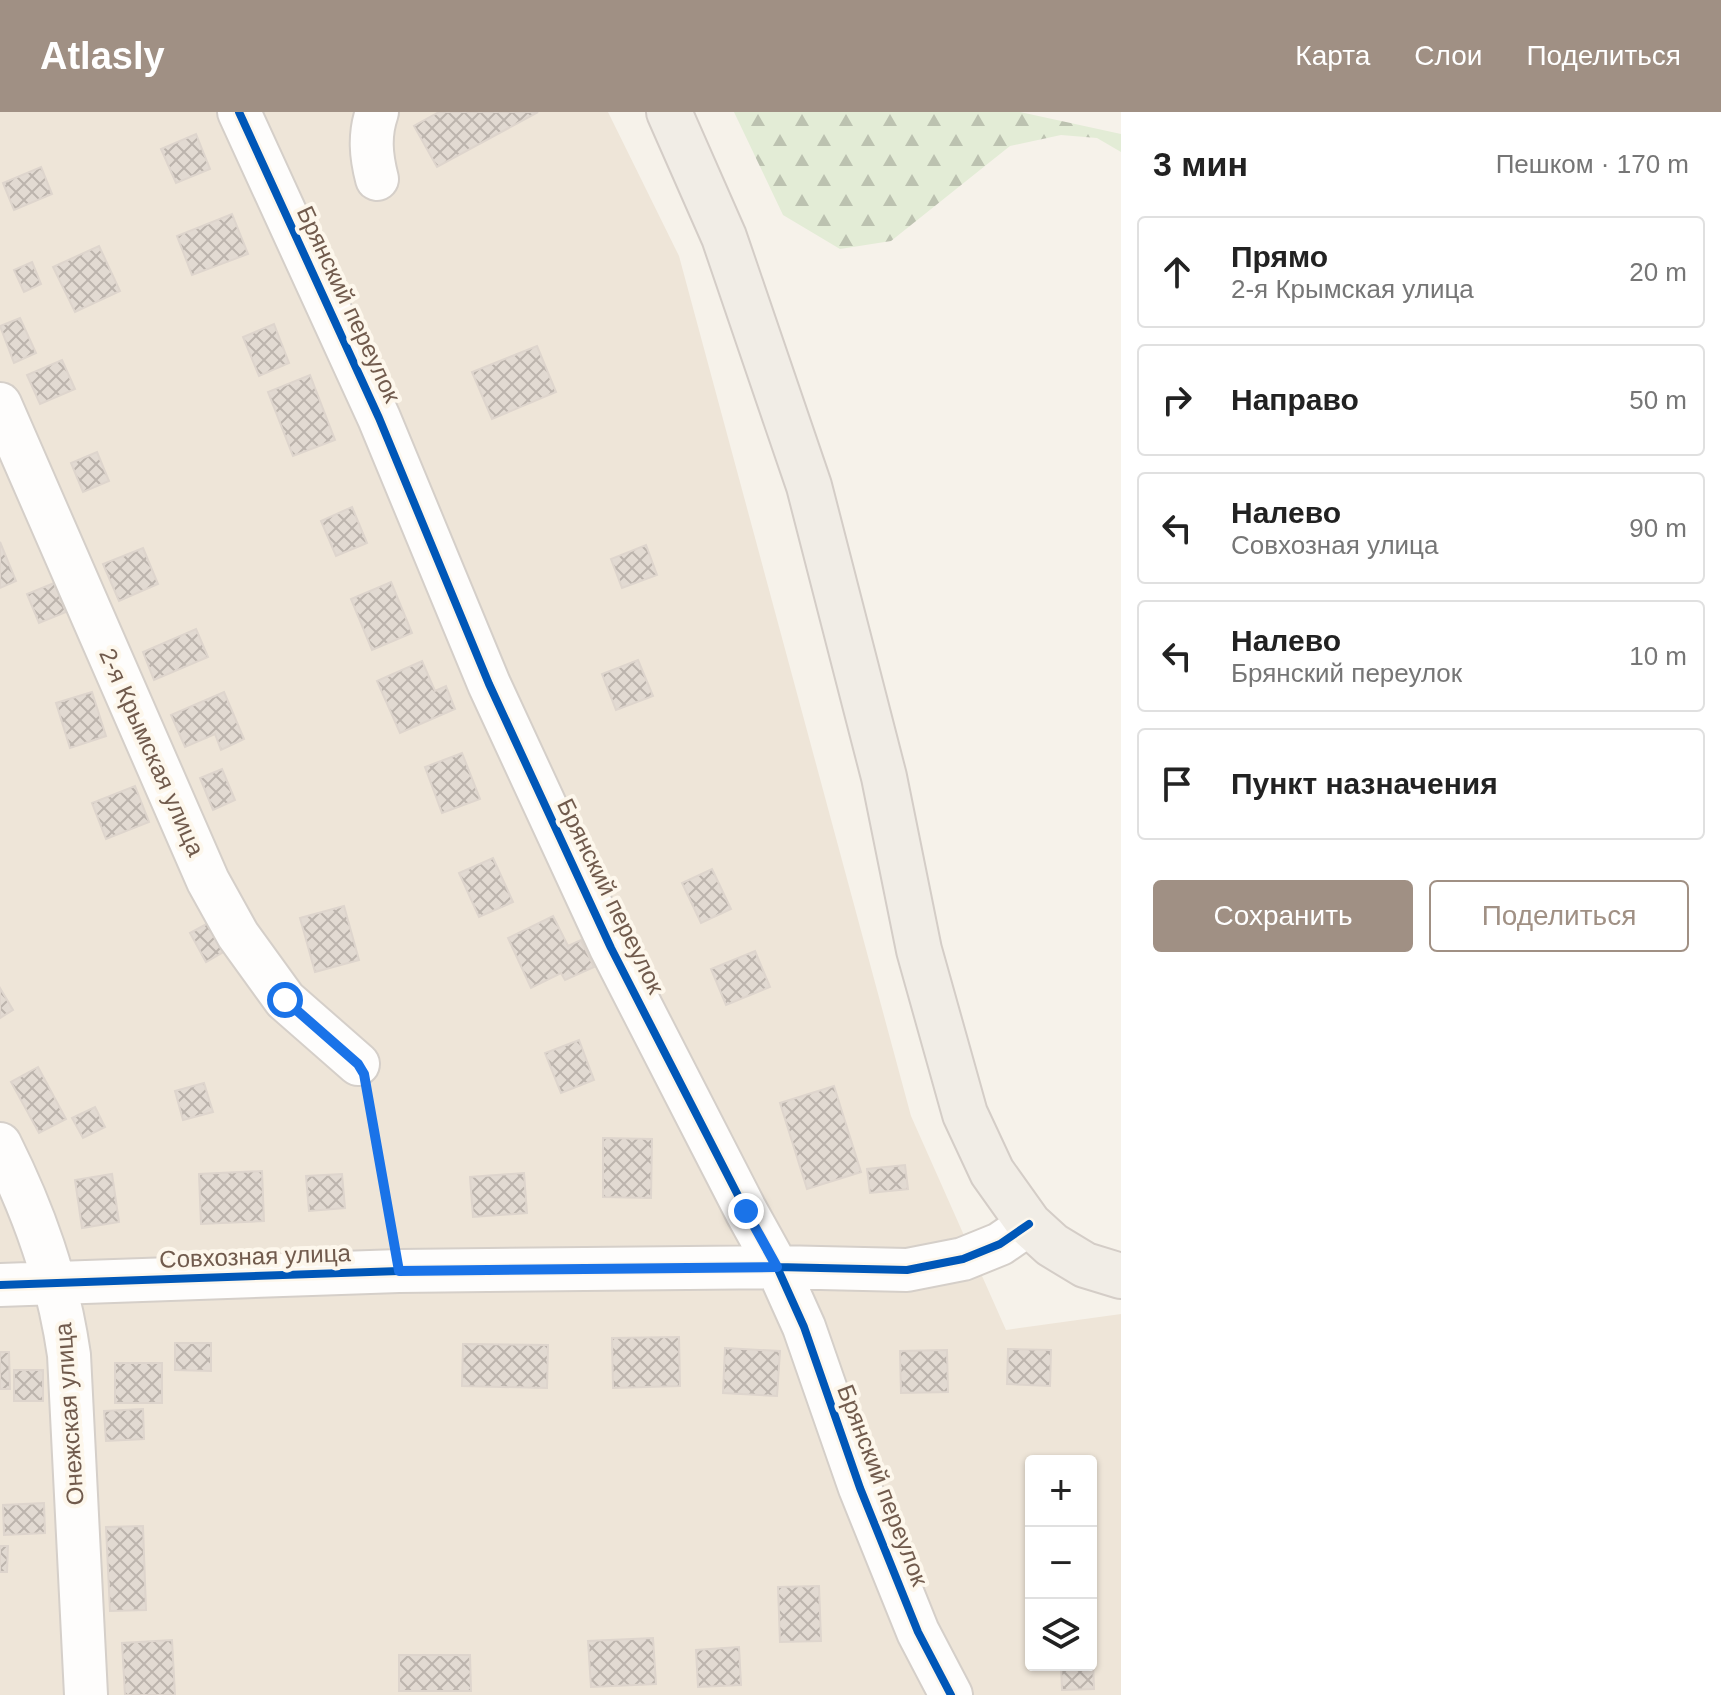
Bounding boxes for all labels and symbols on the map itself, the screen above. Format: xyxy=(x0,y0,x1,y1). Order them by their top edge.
street label: Брянский переулок xyxy=(292,202,407,407)
street label: 2-я Крымская улица xyxy=(94,644,210,860)
street label: Брянский переулок xyxy=(552,794,670,998)
route start xyxy=(267,982,303,1018)
route end xyxy=(728,1193,764,1229)
street label: Совхозная улица xyxy=(159,1239,352,1273)
street label: Онежская улица xyxy=(49,1321,89,1506)
street label: Брянский переулок xyxy=(832,1381,934,1590)

